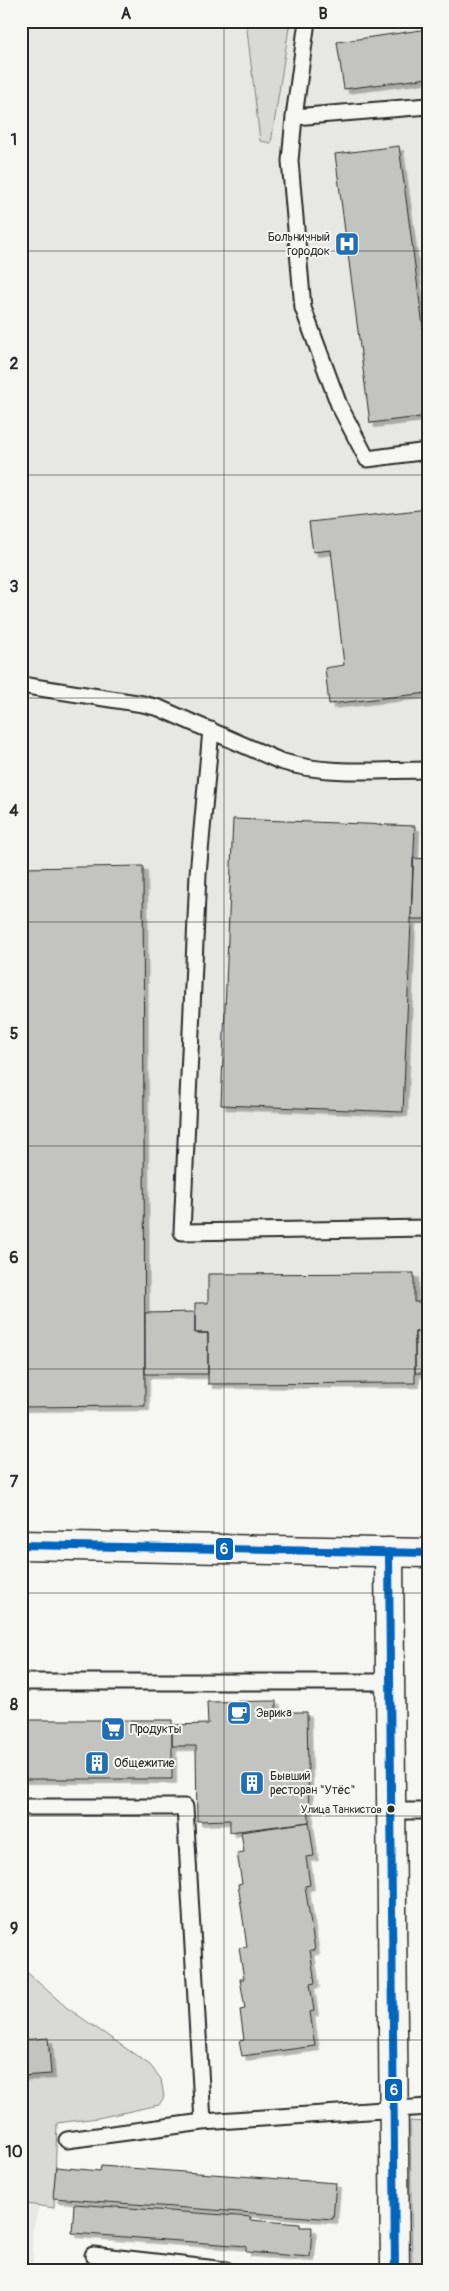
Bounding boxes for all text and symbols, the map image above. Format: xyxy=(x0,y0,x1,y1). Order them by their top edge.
text: A xyxy=(121,4,132,24)
text: B xyxy=(318,4,328,24)
text: 1 xyxy=(11,130,17,150)
place label: Больничный городок xyxy=(268,230,330,259)
hospital icon: Больничный городок xyxy=(334,231,360,257)
text: 2 xyxy=(10,354,19,374)
text: 3 xyxy=(10,577,19,597)
text: 4 xyxy=(9,801,19,821)
text: 5 xyxy=(10,1024,19,1044)
text: 6 xyxy=(9,1248,19,1268)
text: 7 xyxy=(10,1472,19,1492)
line badge: 6 xyxy=(215,1537,234,1561)
text: 6 xyxy=(220,1541,228,1558)
text: 8 xyxy=(10,1695,18,1715)
cafe icon: Эврика xyxy=(226,1700,252,1726)
place label: Эврика xyxy=(256,1706,292,1721)
supermarket icon: Продукты xyxy=(100,1716,126,1742)
place label: Продукты xyxy=(130,1722,182,1737)
building icon: Общежитие xyxy=(84,1750,110,1776)
place label: Общежитие xyxy=(114,1756,174,1771)
place label: Бывший ресторан "Утёс" xyxy=(270,1769,355,1798)
building icon: Бывший ресторан "Утёс" xyxy=(239,1770,265,1796)
place label: Улица Танкистов xyxy=(301,1803,382,1816)
marker: Улица Танкистов xyxy=(386,1804,396,1814)
text: 9 xyxy=(10,1919,18,1939)
line badge: 6 xyxy=(384,2078,403,2102)
text: 6 xyxy=(390,2082,398,2099)
text: 10 xyxy=(5,2142,23,2162)

